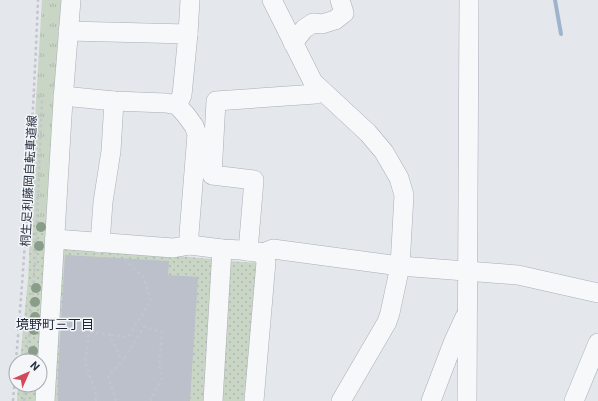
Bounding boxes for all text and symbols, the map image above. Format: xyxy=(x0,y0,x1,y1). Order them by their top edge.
street label: 桐生足利藤岡自転車道線 xyxy=(19,115,39,247)
district label: 境野町三丁目 xyxy=(16,317,94,332)
north arrow xyxy=(8,353,48,393)
text: N xyxy=(27,359,42,374)

